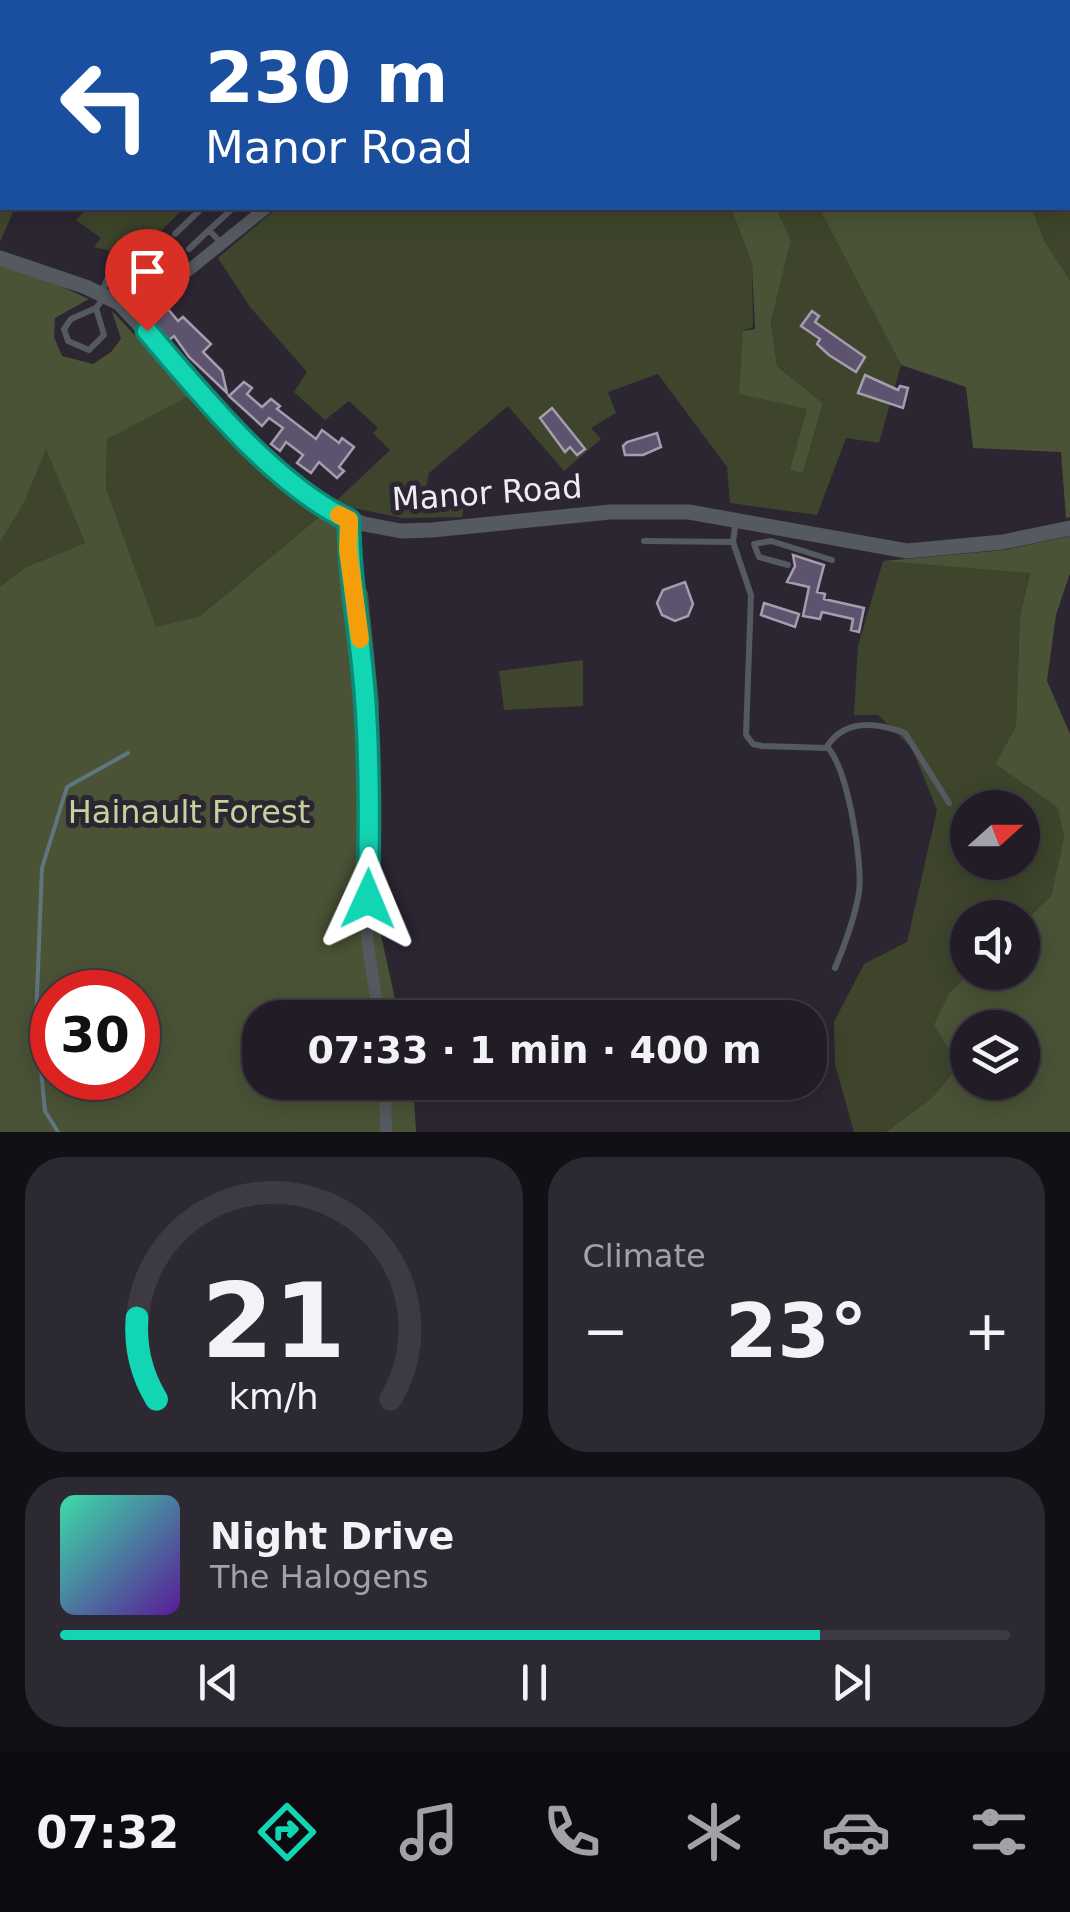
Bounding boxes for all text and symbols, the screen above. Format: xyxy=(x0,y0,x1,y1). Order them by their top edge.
text: 230 m xyxy=(205,37,448,119)
icon: left xyxy=(40,40,170,170)
text: Manor Road xyxy=(205,121,473,174)
pin xyxy=(105,229,190,332)
icon: arrive xyxy=(120,244,175,299)
street label: Manor Road xyxy=(391,467,583,519)
north arrow xyxy=(950,790,1040,880)
map controls xyxy=(950,790,1040,1100)
park label: Hainault Forest xyxy=(68,793,310,831)
position arrow xyxy=(316,847,420,951)
button: sound xyxy=(950,900,1040,990)
speed limit sign: 30 xyxy=(30,970,160,1100)
button: layers xyxy=(950,1010,1040,1100)
text: 07:33 · 1 min · 400 m xyxy=(307,1028,762,1072)
text: Climate xyxy=(583,1237,706,1275)
text: 21 xyxy=(201,1260,346,1382)
text: 23° xyxy=(725,1287,867,1375)
text: − xyxy=(583,1299,629,1363)
text: + xyxy=(964,1299,1010,1363)
text: km/h xyxy=(229,1376,319,1417)
text: Night Drive xyxy=(210,1514,454,1558)
text: The Halogens xyxy=(210,1558,429,1596)
icon: previous xyxy=(191,1655,246,1710)
icon: pause xyxy=(507,1655,562,1710)
icon: next xyxy=(824,1655,879,1710)
icon: directions xyxy=(252,1797,322,1867)
icon: music xyxy=(394,1797,464,1867)
icon: phone xyxy=(537,1797,607,1867)
icon: climate xyxy=(679,1797,749,1867)
icon: car xyxy=(821,1797,891,1867)
icon: filters xyxy=(964,1797,1034,1867)
text: 07:32 xyxy=(36,1806,179,1859)

